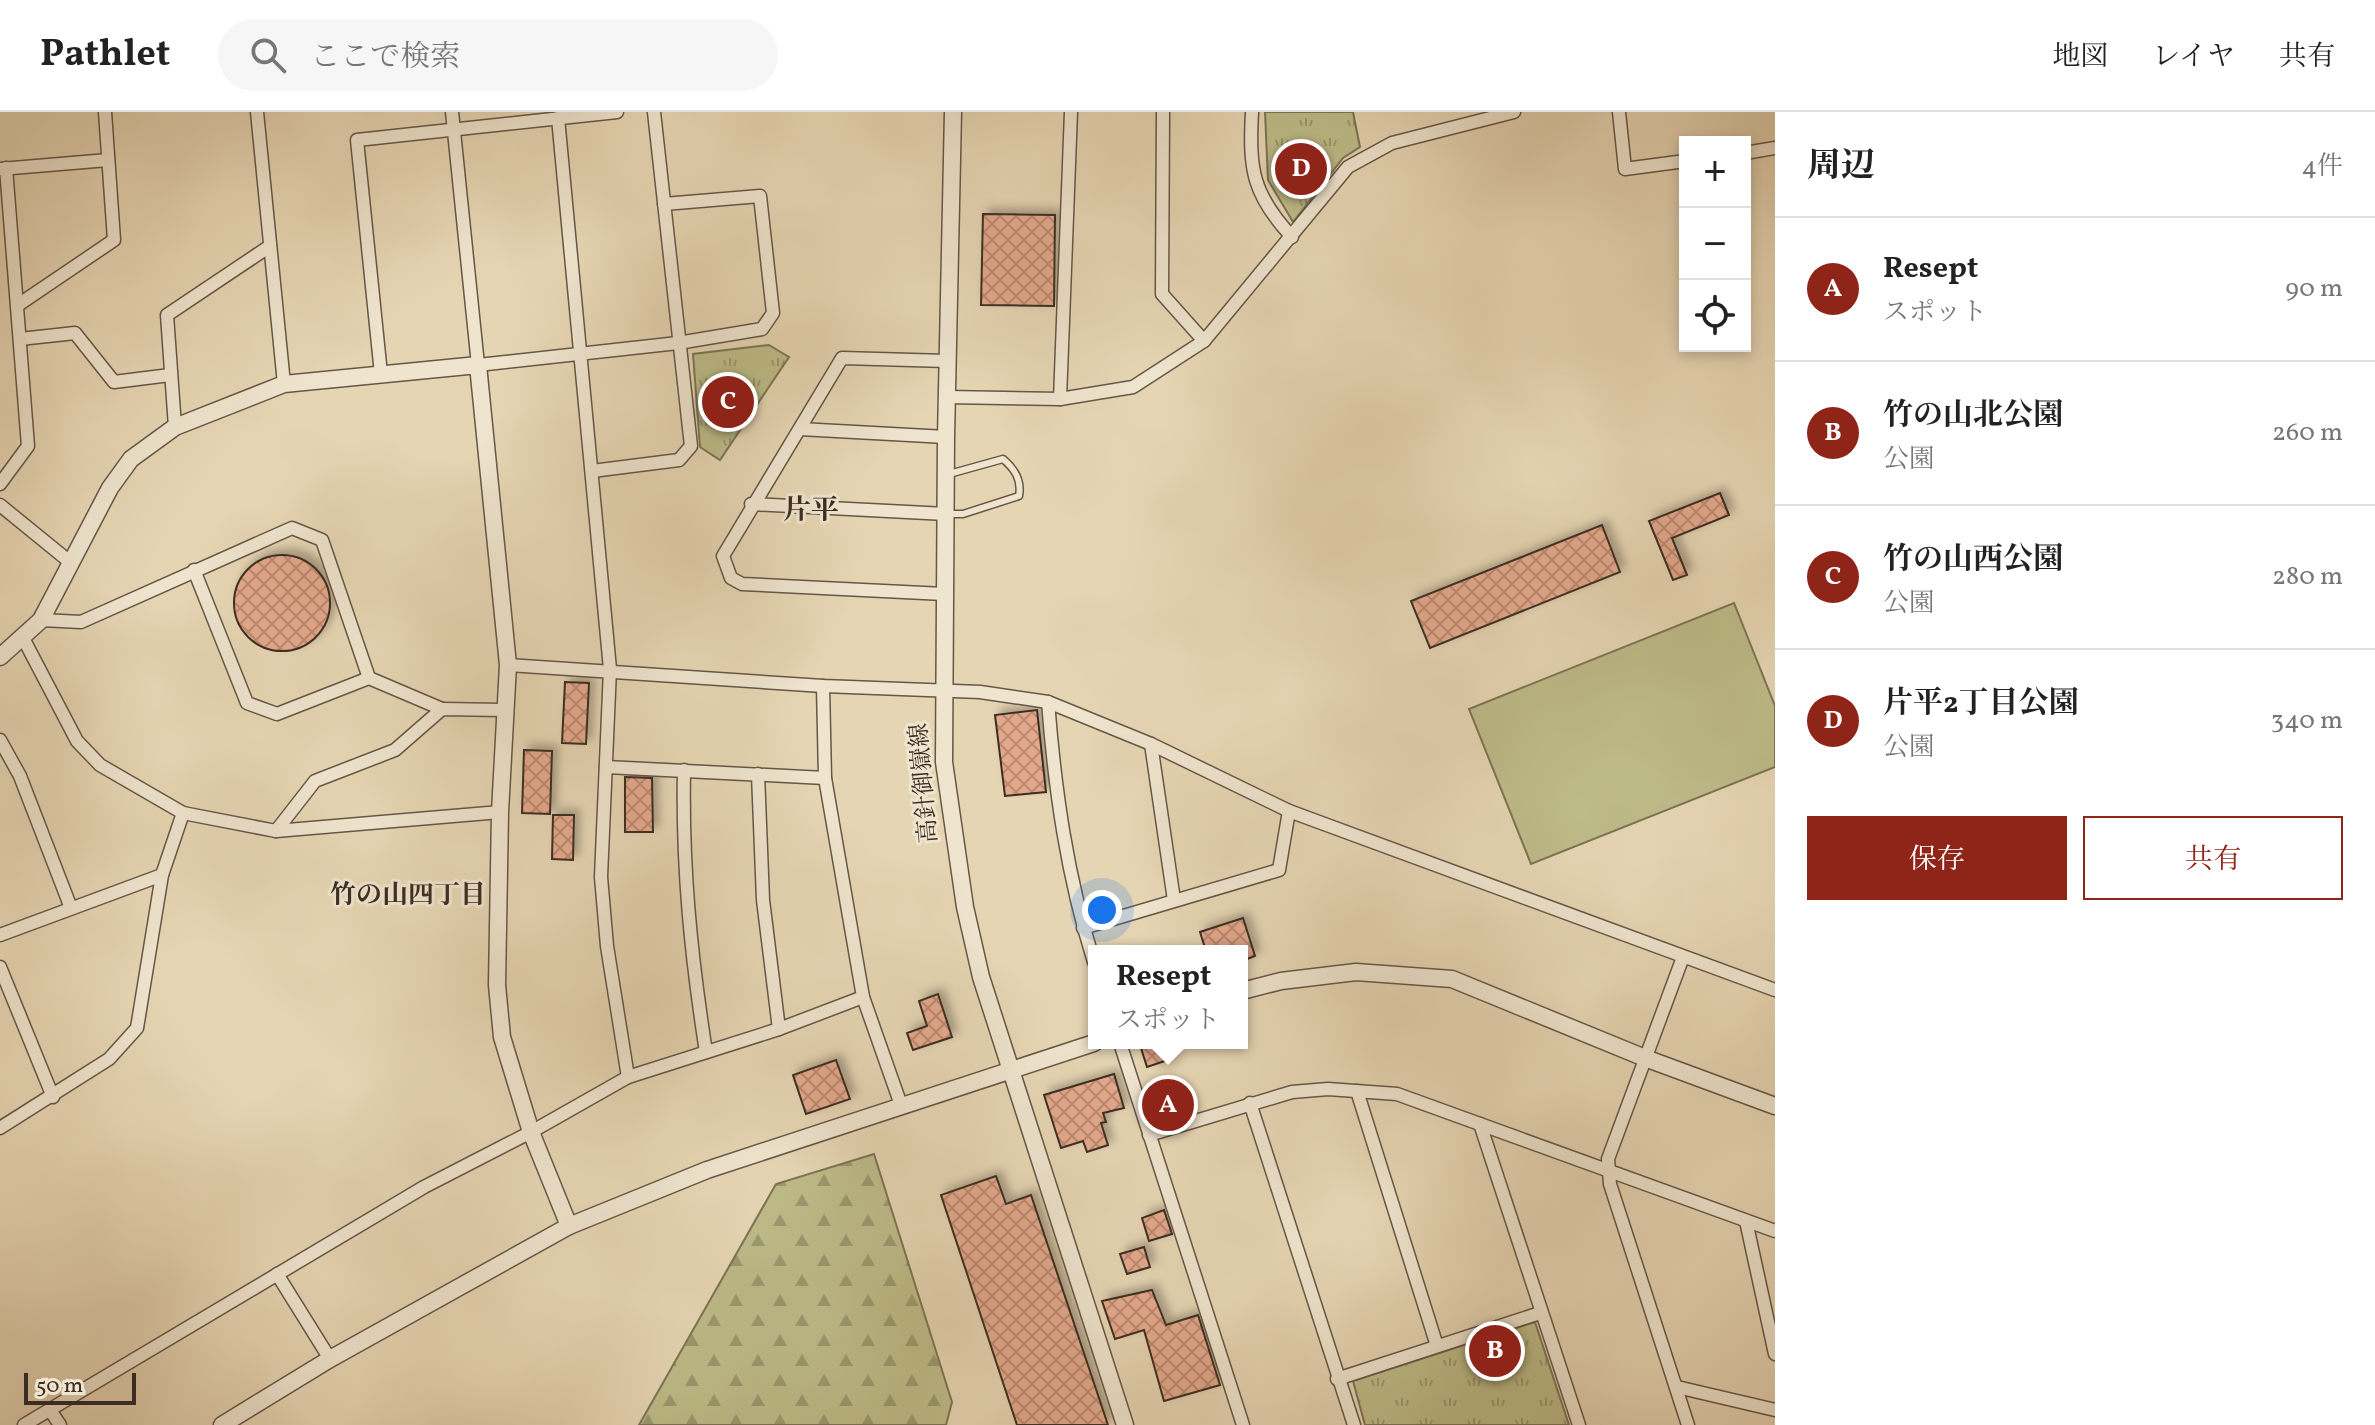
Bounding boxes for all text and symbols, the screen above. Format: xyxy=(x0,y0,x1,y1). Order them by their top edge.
search box xyxy=(218,19,778,91)
text: Pathlet xyxy=(40,29,170,82)
icon: search xyxy=(246,33,290,77)
text: ここで検索 xyxy=(310,37,460,79)
text: 地図 xyxy=(2052,38,2108,77)
text: レイヤ xyxy=(2152,38,2235,77)
text: 共有 xyxy=(2279,38,2335,77)
map controls xyxy=(1679,136,1751,352)
button: + xyxy=(1679,136,1751,208)
pin: D xyxy=(1275,139,1327,199)
text: 周辺 xyxy=(1807,144,1875,191)
text: 4件 xyxy=(2301,149,2343,185)
button: − xyxy=(1679,208,1751,280)
text: Resept xyxy=(1883,248,1978,290)
text: A xyxy=(1824,271,1842,307)
text: 90 m xyxy=(2285,271,2343,307)
button: locate xyxy=(1679,280,1751,352)
text: スポット xyxy=(1883,295,1987,331)
pin: C xyxy=(702,372,754,432)
text: 竹の山北公園 xyxy=(1883,395,2063,437)
text: B xyxy=(1824,415,1842,451)
text: 260 m xyxy=(2272,415,2343,451)
text: 公園 xyxy=(1883,442,1935,478)
district label: 片平 xyxy=(783,492,839,531)
text: 竹の山西公園 xyxy=(1883,539,2063,581)
text: C xyxy=(1825,559,1841,595)
text: 280 m xyxy=(2272,559,2343,595)
text: 公園 xyxy=(1883,586,1935,622)
text: 片平2丁目公園 xyxy=(1883,683,2079,725)
text: D xyxy=(1823,703,1843,739)
text: 340 m xyxy=(2271,703,2343,739)
street label: 高針御嶽線 xyxy=(903,722,947,844)
text: 公園 xyxy=(1883,730,1935,766)
button: 保存 xyxy=(1807,816,2067,900)
button: 共有 xyxy=(2083,816,2343,900)
district label: 竹の山四丁目 xyxy=(330,878,486,914)
your location xyxy=(1082,890,1122,930)
popup xyxy=(1088,945,1248,1049)
text: Resept xyxy=(1116,956,1211,998)
text: スポット xyxy=(1116,1003,1220,1039)
pin: A xyxy=(1142,1075,1194,1135)
pin: B xyxy=(1469,1321,1521,1381)
scale bar xyxy=(24,1369,136,1405)
text: 50 m xyxy=(36,1371,83,1402)

